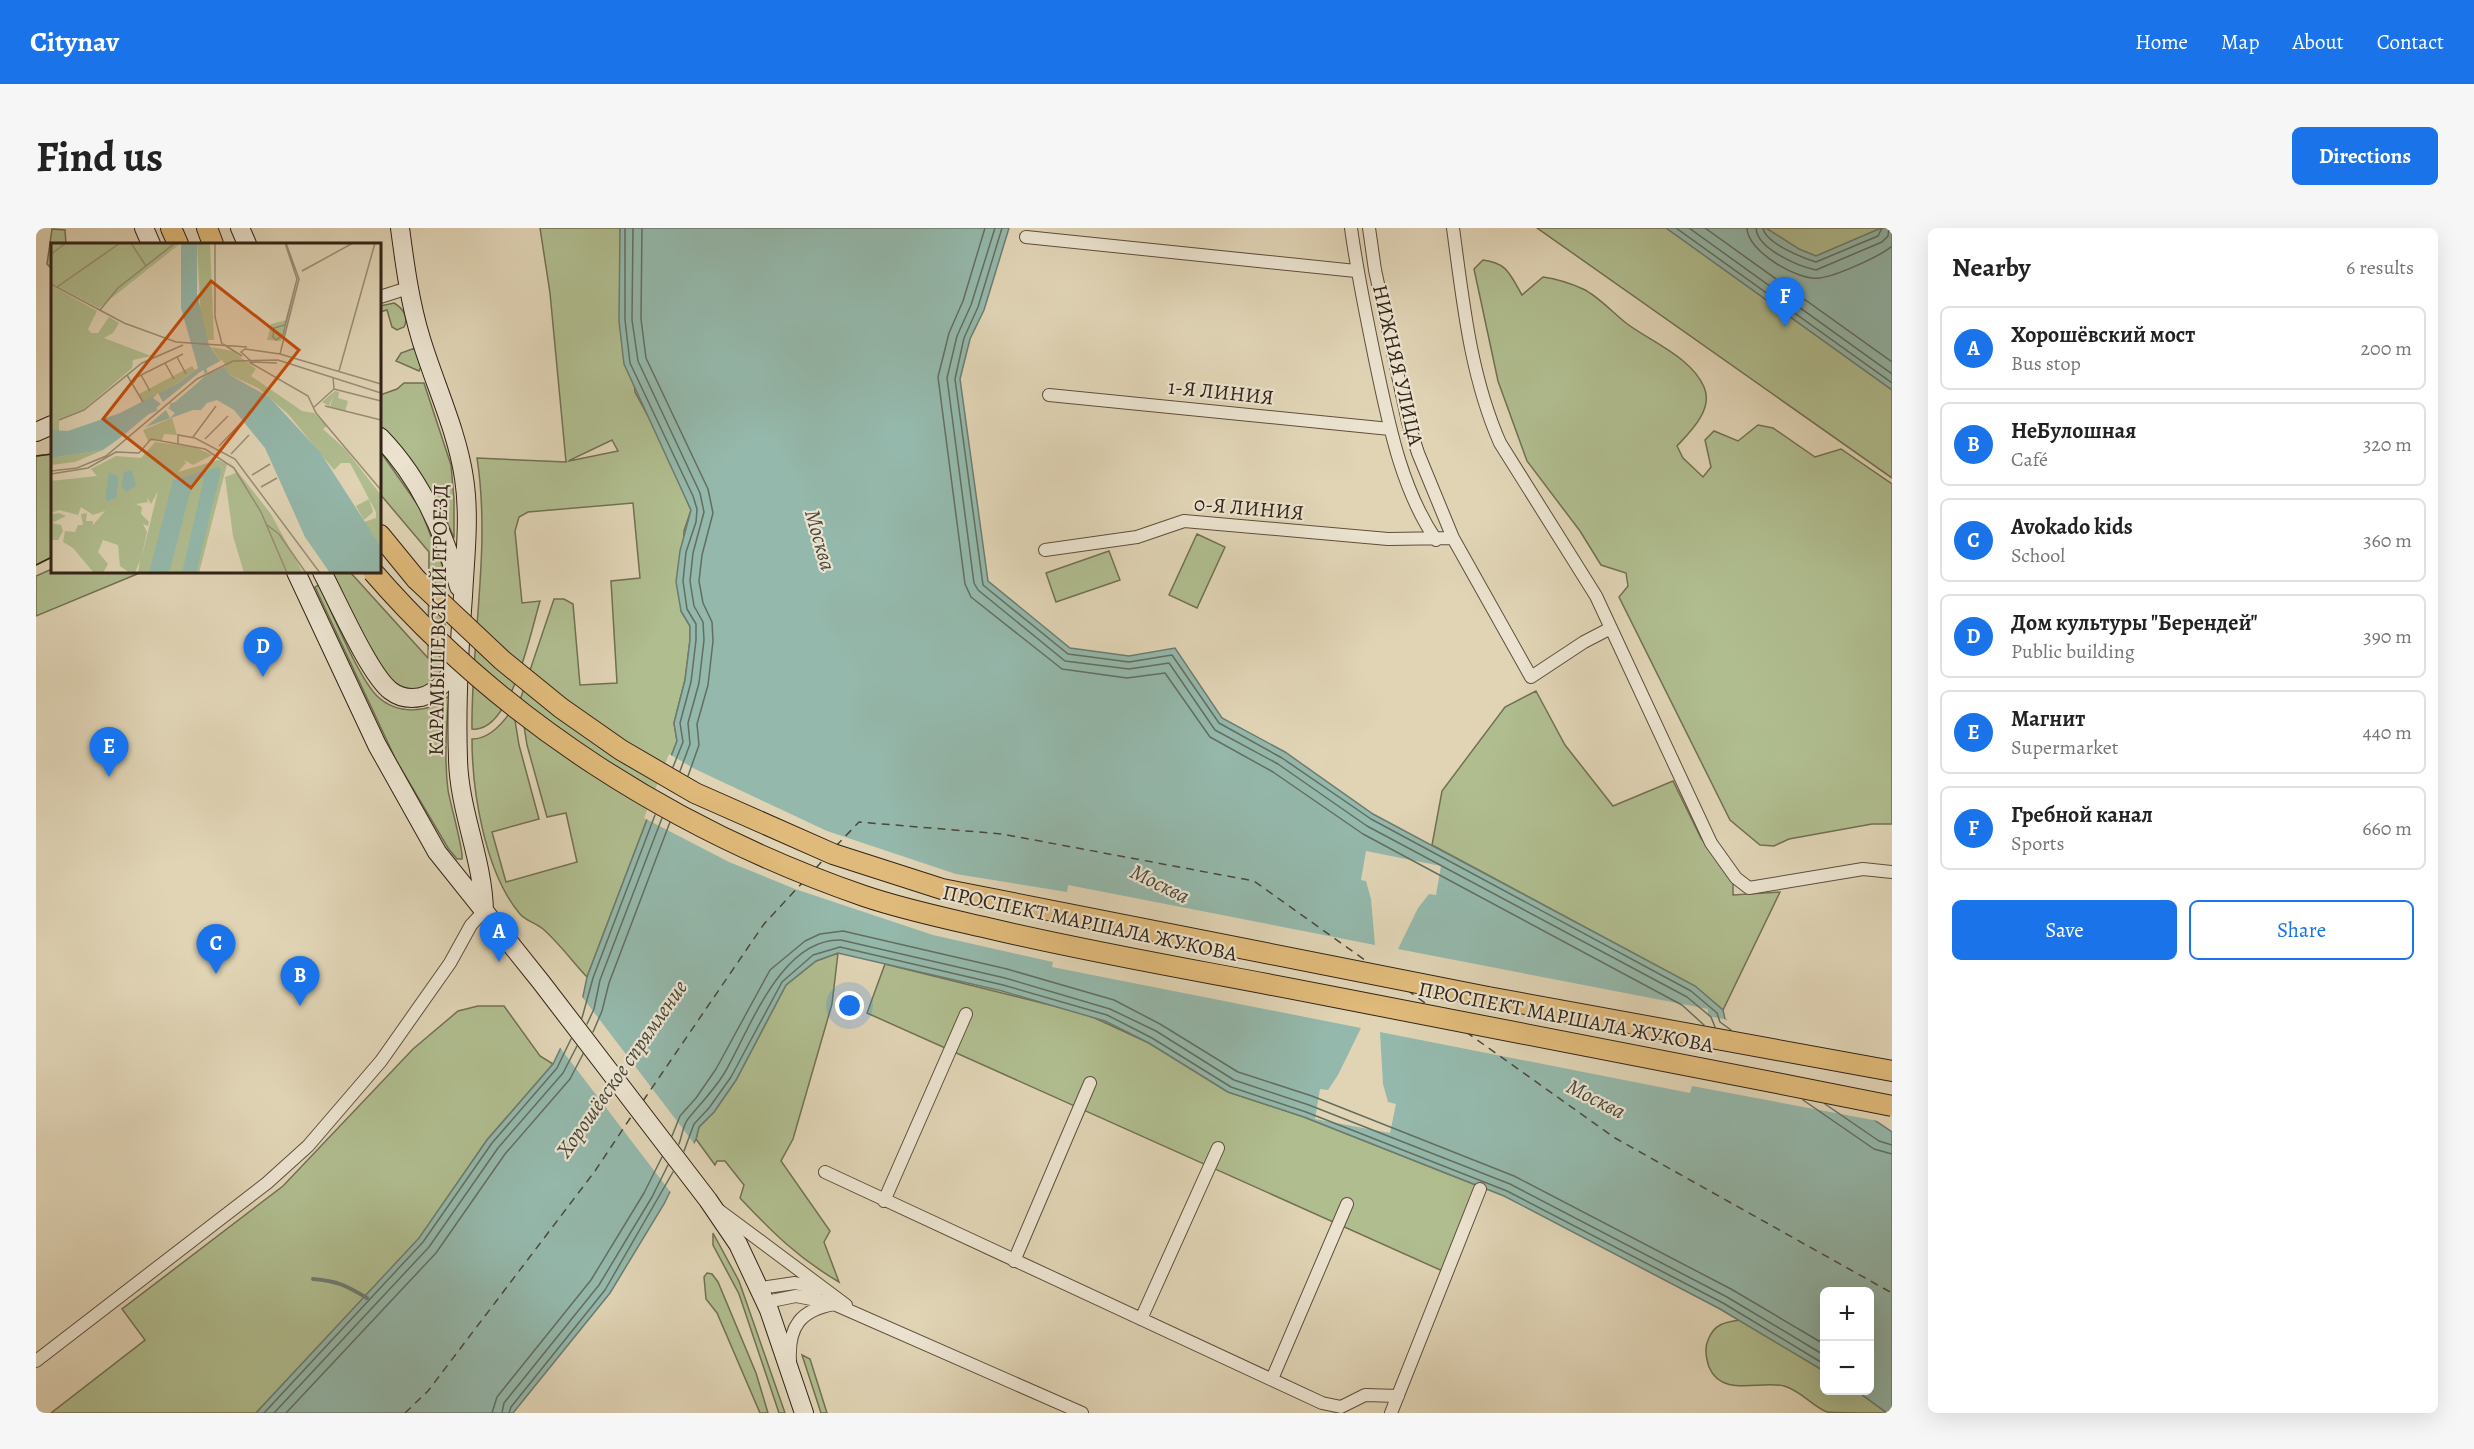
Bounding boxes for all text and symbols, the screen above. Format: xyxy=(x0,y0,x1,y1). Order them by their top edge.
text: Citynav xyxy=(30,23,119,61)
text: Home xyxy=(2135,28,2188,56)
text: Map xyxy=(2221,28,2259,56)
text: About xyxy=(2292,28,2344,56)
text: Contact xyxy=(2377,28,2444,56)
button: Directions xyxy=(2292,127,2438,185)
text: Find us xyxy=(36,128,163,185)
inset map xyxy=(51,243,381,573)
text: Nearby xyxy=(1952,250,2031,285)
text: 6 results xyxy=(2346,254,2414,281)
pin: F xyxy=(1766,278,1804,327)
street label: НИЖНЯЯ УЛИЦА xyxy=(1366,282,1430,449)
text: Хорошёвский мост xyxy=(2011,320,2195,350)
text: A xyxy=(1967,335,1980,362)
text: 200 m xyxy=(2361,335,2412,362)
text: Bus stop xyxy=(2011,350,2081,377)
street label: 1-Я ЛИНИЯ xyxy=(1167,373,1275,411)
text: НеБулошная xyxy=(2011,416,2136,446)
text: B xyxy=(1967,431,1980,458)
text: 320 m xyxy=(2363,431,2412,458)
text: Café xyxy=(2011,446,2048,473)
street label: КАРАМЫШЕВСКИЙ ПРОЕЗД xyxy=(422,484,454,756)
street label: 0-Я ЛИНИЯ xyxy=(1193,489,1305,527)
water label: Москва xyxy=(797,506,843,574)
text: Avokado kids xyxy=(2011,512,2133,542)
text: C xyxy=(1967,527,1980,554)
text: 360 m xyxy=(2363,527,2412,554)
text: School xyxy=(2011,542,2065,569)
text: Дом культуры "Берендей" xyxy=(2011,608,2258,638)
text: D xyxy=(1967,623,1980,650)
text: 390 m xyxy=(2363,623,2412,650)
pin: D xyxy=(244,628,282,677)
text: Public building xyxy=(2011,638,2135,665)
text: Магнит xyxy=(2011,704,2085,734)
text: E xyxy=(1968,719,1979,746)
text: 440 m xyxy=(2363,719,2412,746)
pin: E xyxy=(90,728,128,777)
text: Supermarket xyxy=(2011,734,2118,761)
text: Гребной канал xyxy=(2011,800,2153,830)
text: F xyxy=(1968,815,1979,842)
text: 660 m xyxy=(2362,815,2412,842)
text: Sports xyxy=(2011,830,2064,857)
water label: Москва xyxy=(1125,857,1195,911)
street label: ПРОСПЕКТ МАРШАЛА ЖУКОВА xyxy=(940,878,1241,968)
button: Save xyxy=(1952,900,2177,960)
button: Share xyxy=(2189,900,2414,960)
pin: A xyxy=(480,912,518,962)
pin: C xyxy=(196,924,236,974)
pin: B xyxy=(280,956,320,1006)
water label: Хорошёвское спрямление xyxy=(549,974,695,1165)
street label: ПРОСПЕКТ МАРШАЛА ЖУКОВА xyxy=(1416,975,1717,1060)
your location xyxy=(835,991,864,1020)
water label: Москва xyxy=(1561,1071,1631,1127)
map controls xyxy=(1820,1287,1874,1395)
button: + xyxy=(1820,1287,1874,1341)
button: − xyxy=(1820,1341,1874,1395)

